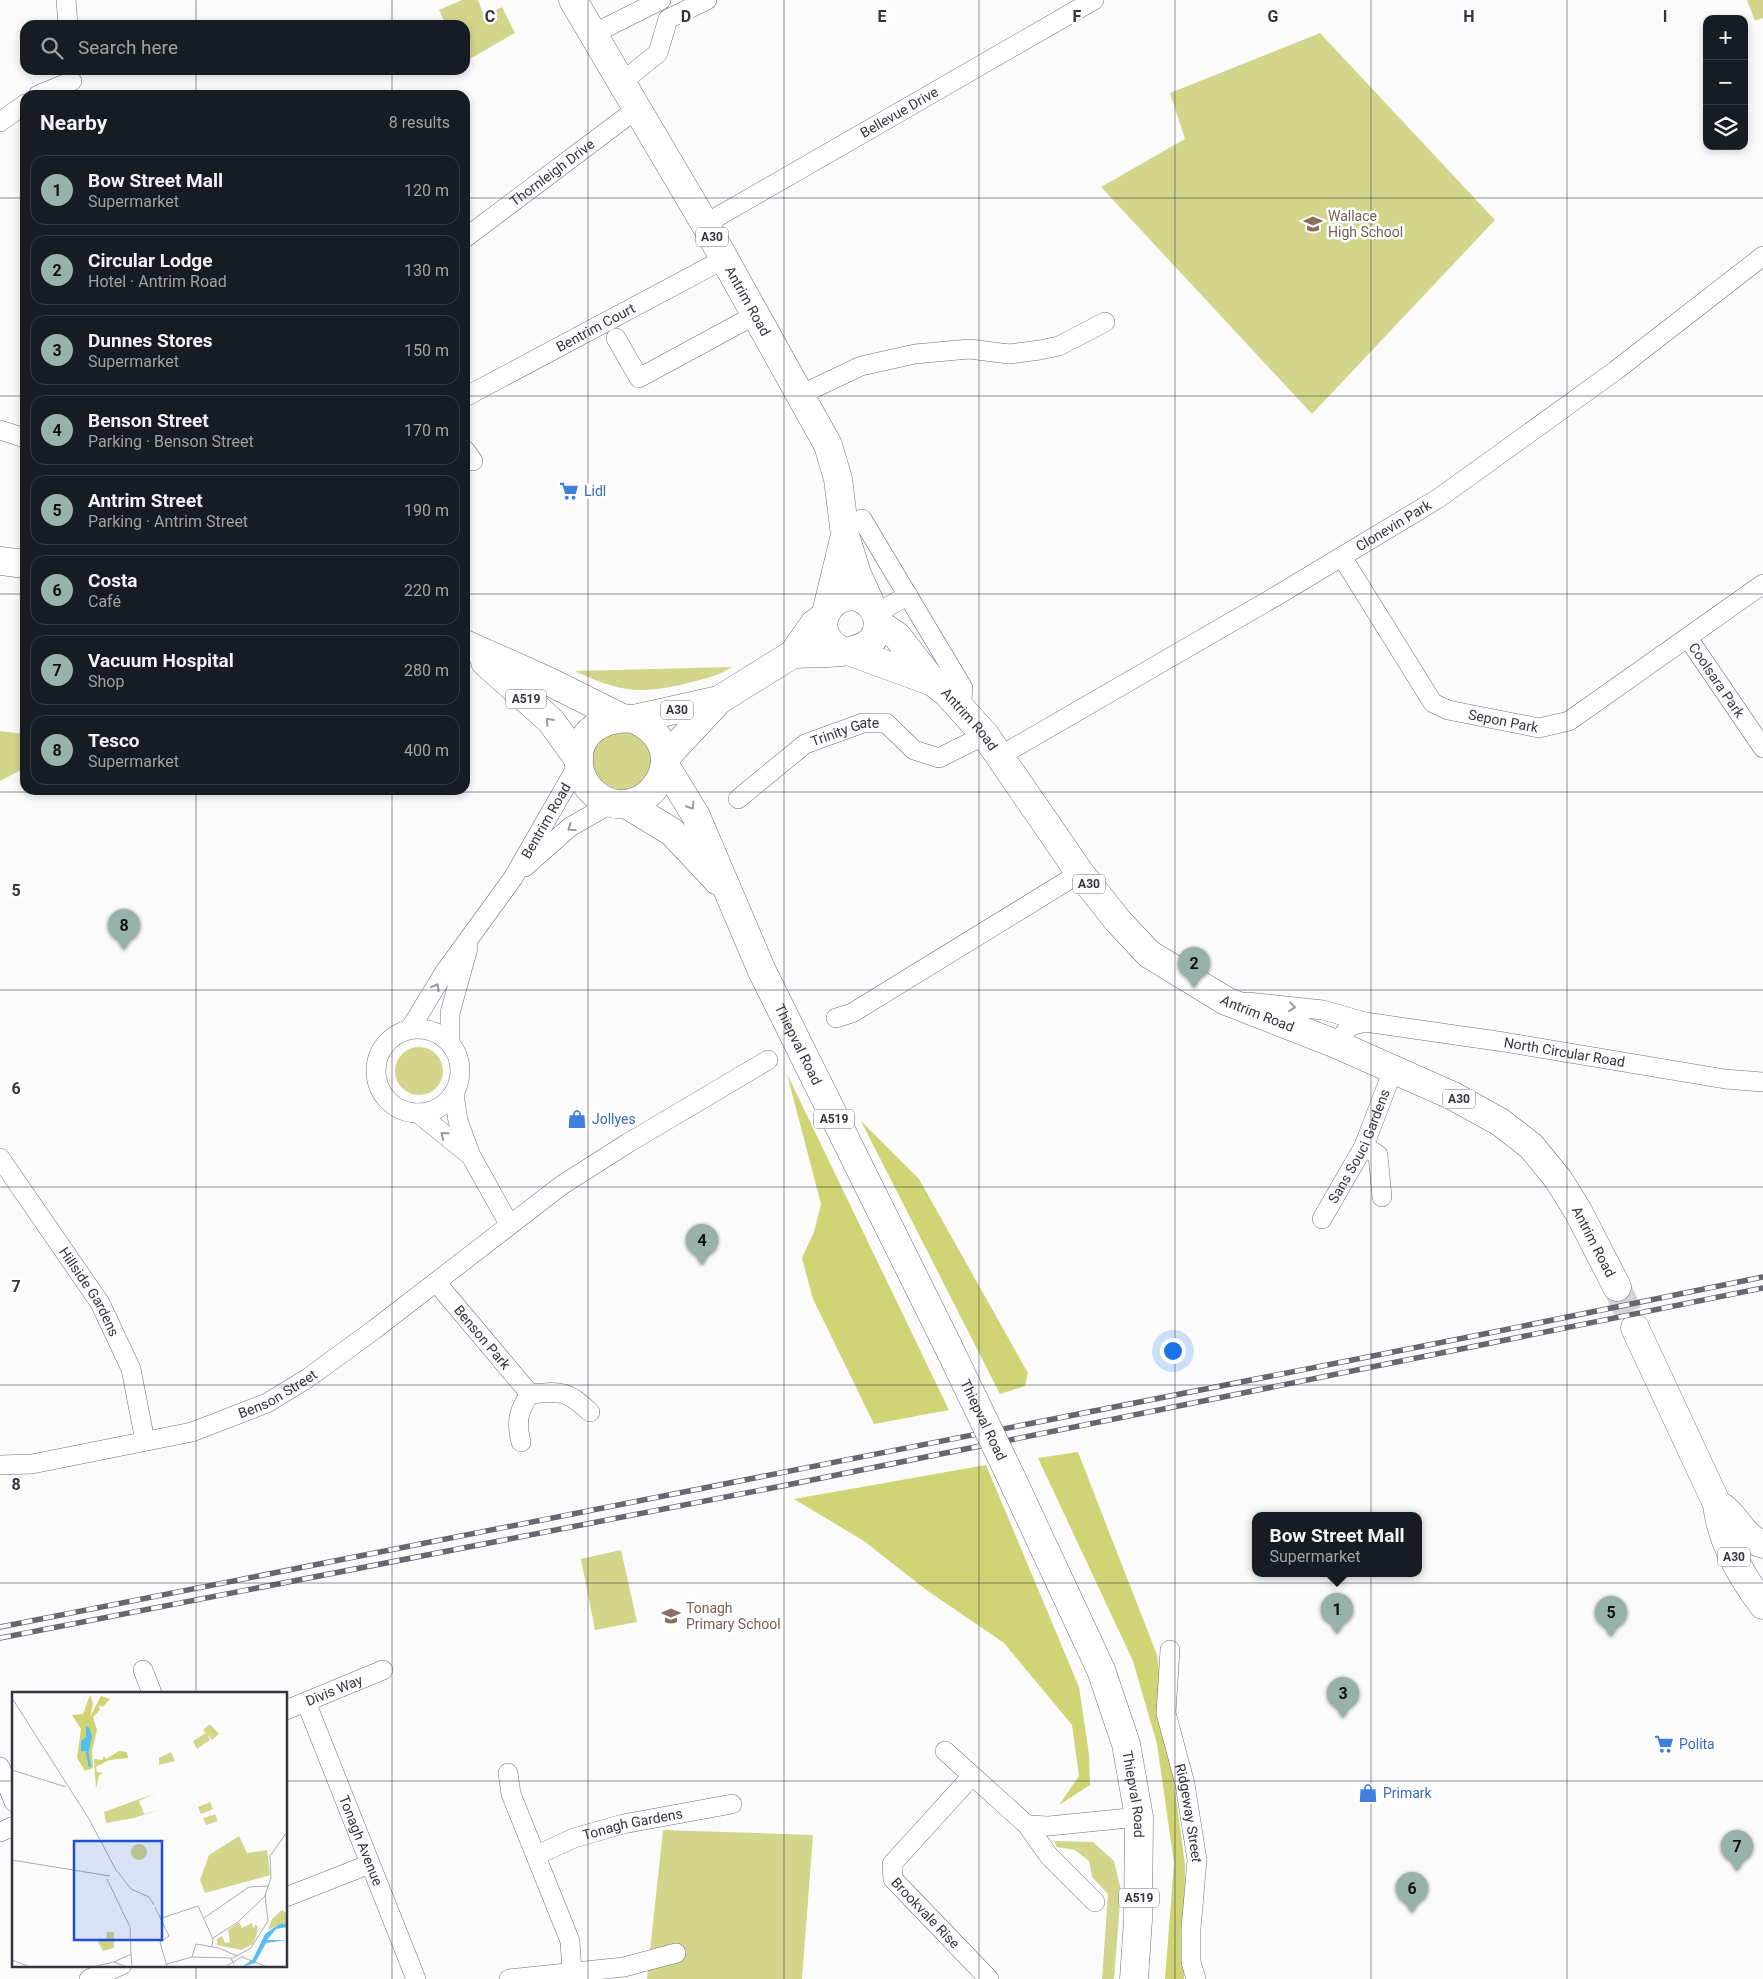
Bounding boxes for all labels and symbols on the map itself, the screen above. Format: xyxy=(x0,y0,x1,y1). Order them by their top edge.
text: C xyxy=(485,7,495,26)
text: D xyxy=(681,7,691,26)
text: E xyxy=(878,7,887,26)
text: F xyxy=(1073,7,1082,26)
text: G xyxy=(1268,7,1279,26)
text: H xyxy=(1463,7,1475,26)
text: I xyxy=(1663,7,1667,26)
street label: Bellevue Drive xyxy=(857,84,941,141)
street label: Thornleigh Drive xyxy=(507,136,597,209)
place label: Wallace High School xyxy=(1328,208,1403,240)
school or university icon: Wallace High School xyxy=(1302,213,1324,235)
road number: A30 xyxy=(696,228,728,246)
street label: Antrim Road xyxy=(722,263,774,339)
street label: Bentrim Court xyxy=(553,300,638,355)
supermarket icon: Lidl xyxy=(558,480,580,502)
place label: Lidl xyxy=(584,483,606,499)
street label: Clonevin Park xyxy=(1353,496,1435,554)
street label: Coolsara Park xyxy=(1686,640,1748,721)
street label: Antrim Road xyxy=(938,685,1001,753)
road number: A519 xyxy=(506,690,546,709)
road number: A30 xyxy=(661,700,693,720)
street label: Sepon Park xyxy=(1467,706,1541,736)
street label: Trinity Gate xyxy=(809,715,879,749)
one-way arrow xyxy=(546,717,555,726)
street label: Bentrim Road xyxy=(518,780,574,861)
one-way arrow xyxy=(684,801,694,810)
one-way arrow xyxy=(567,822,577,831)
road number: A30 xyxy=(1073,874,1105,894)
text: 5 xyxy=(11,881,21,900)
pin: 8 xyxy=(108,909,140,950)
pin: 2 xyxy=(1178,947,1210,988)
one-way arrow xyxy=(429,984,439,993)
street label: Antrim Road xyxy=(1218,992,1297,1035)
street label: Thiepval Road xyxy=(772,1001,825,1087)
one-way arrow xyxy=(1289,1001,1297,1012)
street label: North Circular Road xyxy=(1503,1034,1626,1070)
text: 6 xyxy=(11,1079,21,1098)
street label: Sans Souci Gardens xyxy=(1325,1087,1393,1206)
road number: A30 xyxy=(1443,1090,1475,1108)
shop icon: Jollyes xyxy=(566,1108,588,1130)
road number: A519 xyxy=(814,1110,854,1128)
place label: Jollyes xyxy=(592,1111,636,1127)
one-way arrow xyxy=(441,1133,450,1141)
street label: Antrim Road xyxy=(1569,1203,1619,1280)
pin: 4 xyxy=(686,1224,718,1265)
street label: Hillside Gardens xyxy=(56,1244,122,1339)
text: 7 xyxy=(11,1277,21,1296)
street label: Benson Park xyxy=(451,1302,514,1373)
your location xyxy=(1160,1338,1186,1364)
street label: Benson Street xyxy=(236,1366,320,1421)
street label: Thiepval Road xyxy=(957,1377,1010,1463)
text: 8 xyxy=(11,1475,21,1494)
road number: A30 xyxy=(1718,1548,1750,1566)
pin: 1 xyxy=(1321,1593,1353,1634)
pin: 5 xyxy=(1595,1596,1627,1637)
place label: Tonagh Primary School xyxy=(686,1600,781,1632)
school or university icon: Tonagh Primary School xyxy=(660,1605,682,1627)
street label: Divis Way xyxy=(303,1671,365,1709)
pin: 3 xyxy=(1327,1677,1359,1718)
inset map xyxy=(12,1692,288,1966)
supermarket icon: Polita xyxy=(1653,1733,1675,1755)
place label: Polita xyxy=(1679,1736,1715,1752)
street label: Thiepval Road xyxy=(1119,1749,1147,1838)
street label: Ridgeway Street xyxy=(1172,1762,1205,1864)
shop icon: Primark xyxy=(1357,1782,1379,1804)
place label: Primark xyxy=(1383,1785,1433,1801)
street label: Tonagh Avenue xyxy=(336,1793,386,1888)
street label: Tonagh Gardens xyxy=(581,1805,684,1843)
pin: 7 xyxy=(1721,1830,1753,1871)
pin: 6 xyxy=(1396,1872,1428,1913)
street label: Brookvale Rise xyxy=(888,1874,963,1952)
road number: A519 xyxy=(1119,1889,1159,1908)

